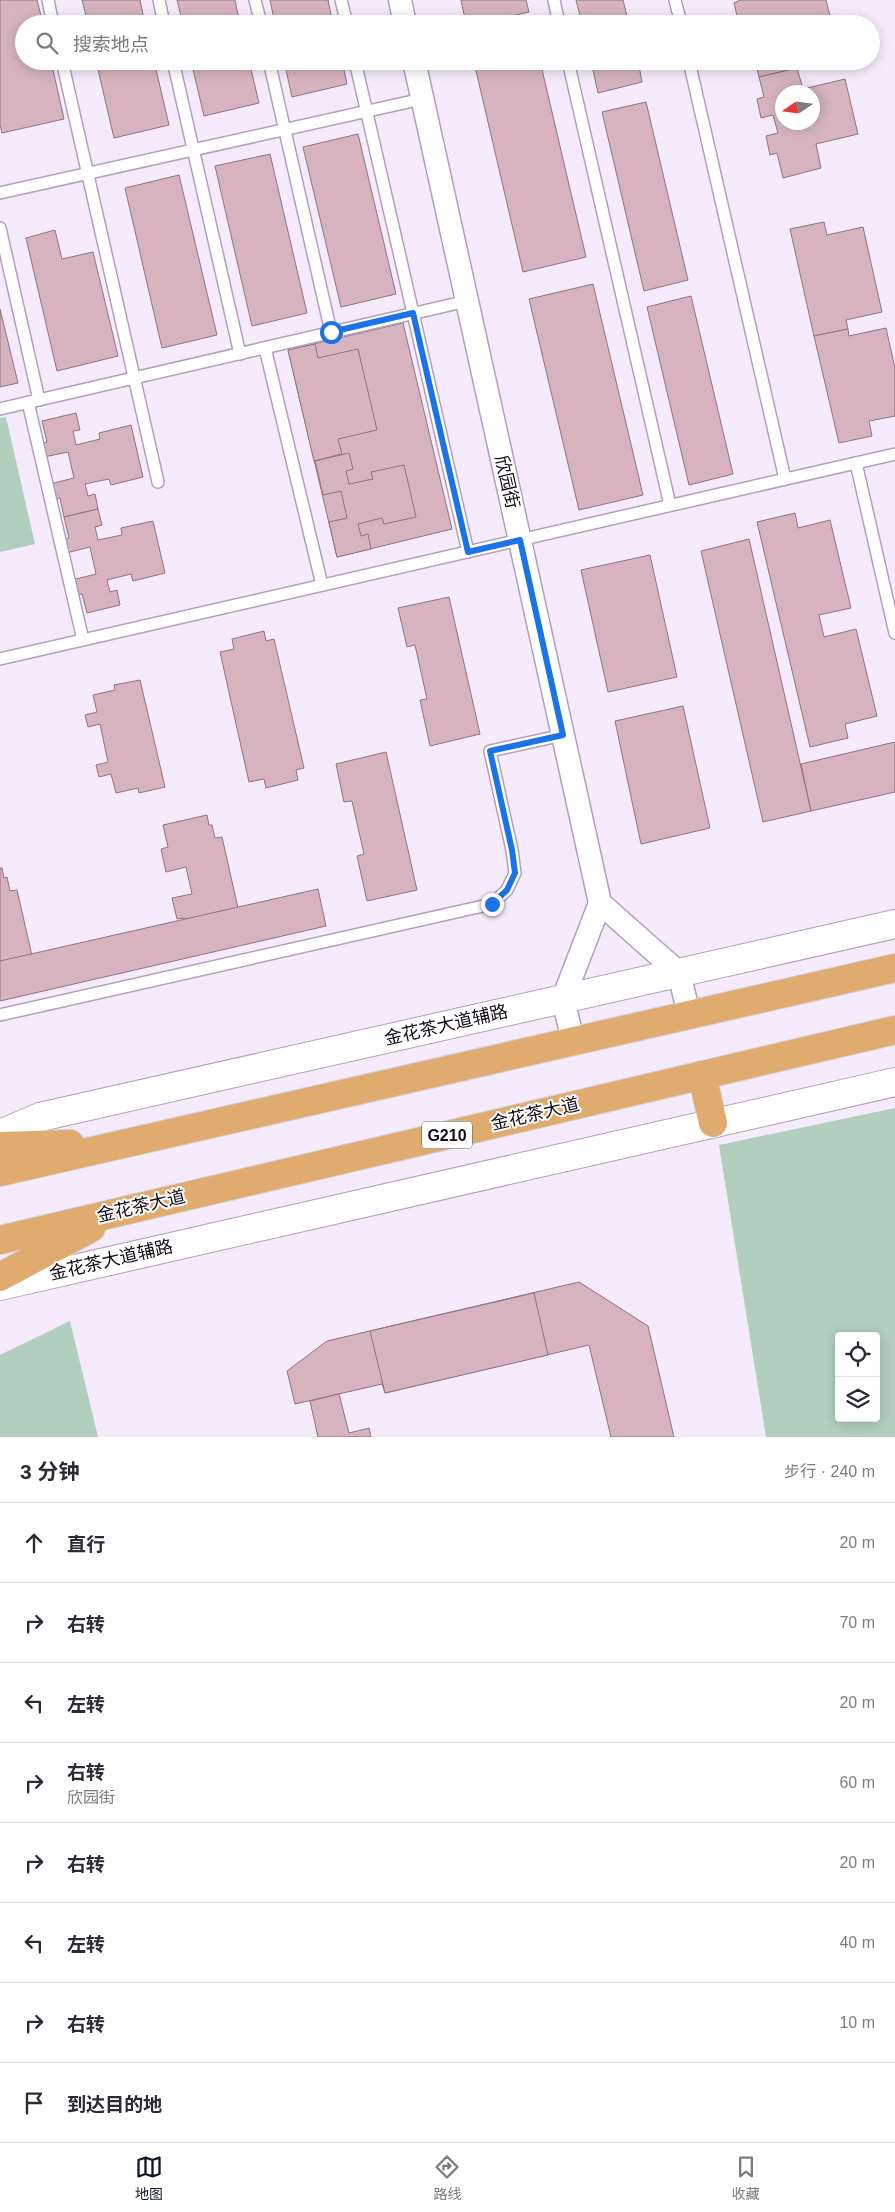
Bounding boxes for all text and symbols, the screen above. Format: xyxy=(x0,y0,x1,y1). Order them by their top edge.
search box xyxy=(15,15,880,70)
icon: search xyxy=(33,29,61,57)
text: 搜索地点 xyxy=(73,34,149,55)
north arrow xyxy=(775,85,820,130)
route start xyxy=(320,321,343,344)
street label: 欣园街 xyxy=(491,453,523,511)
route end xyxy=(481,893,504,916)
street label: 金花茶大道辅路 xyxy=(382,1001,510,1049)
street label: 金花茶大道 xyxy=(489,1094,581,1134)
road number: G210 xyxy=(422,1122,472,1148)
street label: 金花茶大道 xyxy=(95,1186,187,1226)
street label: 金花茶大道辅路 xyxy=(47,1236,175,1284)
map controls xyxy=(835,1332,880,1422)
button: locate xyxy=(835,1332,880,1377)
button: layers xyxy=(835,1377,880,1422)
text: 3 分钟 xyxy=(20,1460,80,1483)
text: 步行 · 240 m xyxy=(784,1463,875,1480)
icon: ahead xyxy=(20,1529,48,1557)
text: 直行 xyxy=(67,1534,105,1555)
text: 20 m xyxy=(839,1534,875,1551)
icon: right xyxy=(20,1609,48,1637)
text: 右转 xyxy=(67,1614,105,1635)
text: 70 m xyxy=(839,1614,875,1631)
icon: left xyxy=(20,1689,48,1717)
text: 左转 xyxy=(67,1694,105,1715)
text: 20 m xyxy=(839,1694,875,1711)
text: 右转 xyxy=(67,1762,105,1783)
icon: right xyxy=(20,1769,48,1797)
text: 60 m xyxy=(839,1774,875,1791)
text: 欣园街 xyxy=(67,1789,115,1806)
icon: right xyxy=(20,1849,48,1877)
text: 右转 xyxy=(67,1854,105,1875)
text: 20 m xyxy=(839,1854,875,1871)
icon: left xyxy=(20,1929,48,1957)
text: 左转 xyxy=(67,1934,105,1955)
text: 40 m xyxy=(839,1934,875,1951)
icon: right xyxy=(20,2009,48,2037)
text: 右转 xyxy=(67,2014,105,2035)
text: 10 m xyxy=(839,2014,875,2031)
icon: arrive xyxy=(20,2089,48,2117)
text: 到达目的地 xyxy=(67,2094,162,2115)
tab: 地图 xyxy=(135,2153,163,2203)
tab: 路线 xyxy=(433,2153,461,2203)
tab: 收藏 xyxy=(732,2153,760,2203)

